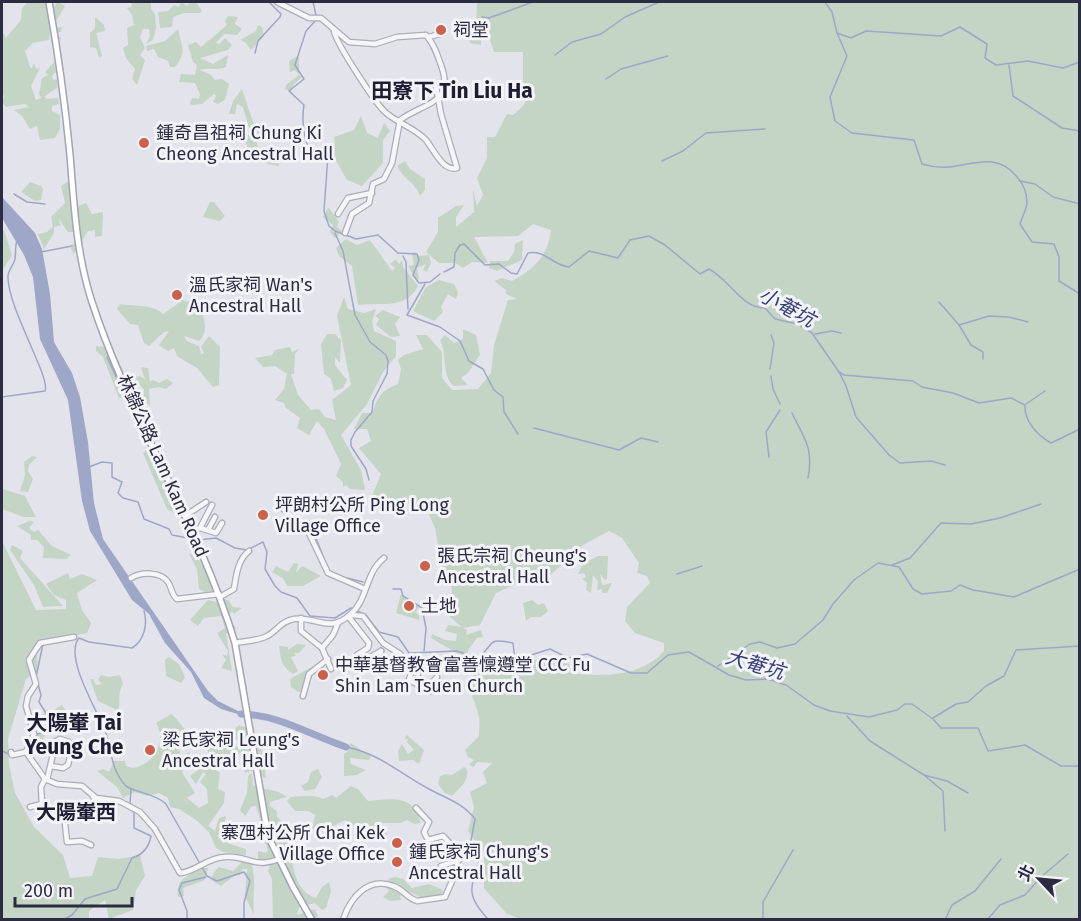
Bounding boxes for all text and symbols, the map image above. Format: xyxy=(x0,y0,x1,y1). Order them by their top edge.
place label: 祠堂 xyxy=(453,19,489,41)
marker: 祠堂 xyxy=(434,23,448,37)
district label: 田寮下 Tin Liu Ha xyxy=(371,78,533,104)
place label: 鍾奇昌祖祠 Chung Ki Cheong Ancestral Hall xyxy=(156,122,334,165)
marker: 鍾奇昌祖祠 Chung Ki Cheong Ancestral Hall xyxy=(137,136,151,150)
place label: 溫氏家祠 Wan's Ancestral Hall xyxy=(189,274,312,317)
water label: 小菴坑 xyxy=(755,282,822,333)
marker: 溫氏家祠 Wan's Ancestral Hall xyxy=(170,288,184,302)
street label: 林錦公路 Lam Kam Road xyxy=(113,371,213,561)
place label: 坪朗村公所 Ping Long Village Office xyxy=(275,494,450,537)
marker: 坪朗村公所 Ping Long Village Office xyxy=(256,508,270,522)
place label: 張氏宗祠 Cheung's Ancestral Hall xyxy=(437,545,587,588)
marker: 張氏宗祠 Cheung's Ancestral Hall xyxy=(418,559,432,573)
place label: 土地 xyxy=(421,595,457,617)
marker: 土地 xyxy=(402,599,416,613)
water label: 大菴坑 xyxy=(723,644,790,685)
place label: 中華基督教會富善懍遵堂 CCC Fu Shin Lam Tsuen Church xyxy=(335,654,591,697)
marker: 中華基督教會富善懍遵堂 CCC Fu Shin Lam Tsuen Church xyxy=(316,668,330,682)
district label: 大陽輋 Tai Yeung Che xyxy=(24,710,124,760)
place label: 梁氏家祠 Leung's Ancestral Hall xyxy=(162,729,300,772)
marker: 梁氏家祠 Leung's Ancestral Hall xyxy=(143,743,157,757)
district label: 大陽輋西 xyxy=(36,800,116,824)
place label: 寨乪村公所 Chai Kek Village Office xyxy=(221,822,386,865)
marker: 寨乪村公所 Chai Kek Village Office xyxy=(390,836,404,850)
place label: 鍾氏家祠 Chung's Ancestral Hall xyxy=(409,841,549,884)
north arrow xyxy=(1009,849,1069,909)
marker: 鍾氏家祠 Chung's Ancestral Hall xyxy=(390,855,404,869)
text: 北 xyxy=(1014,861,1038,884)
scale bar xyxy=(15,870,132,908)
text: 200 m xyxy=(24,880,73,902)

